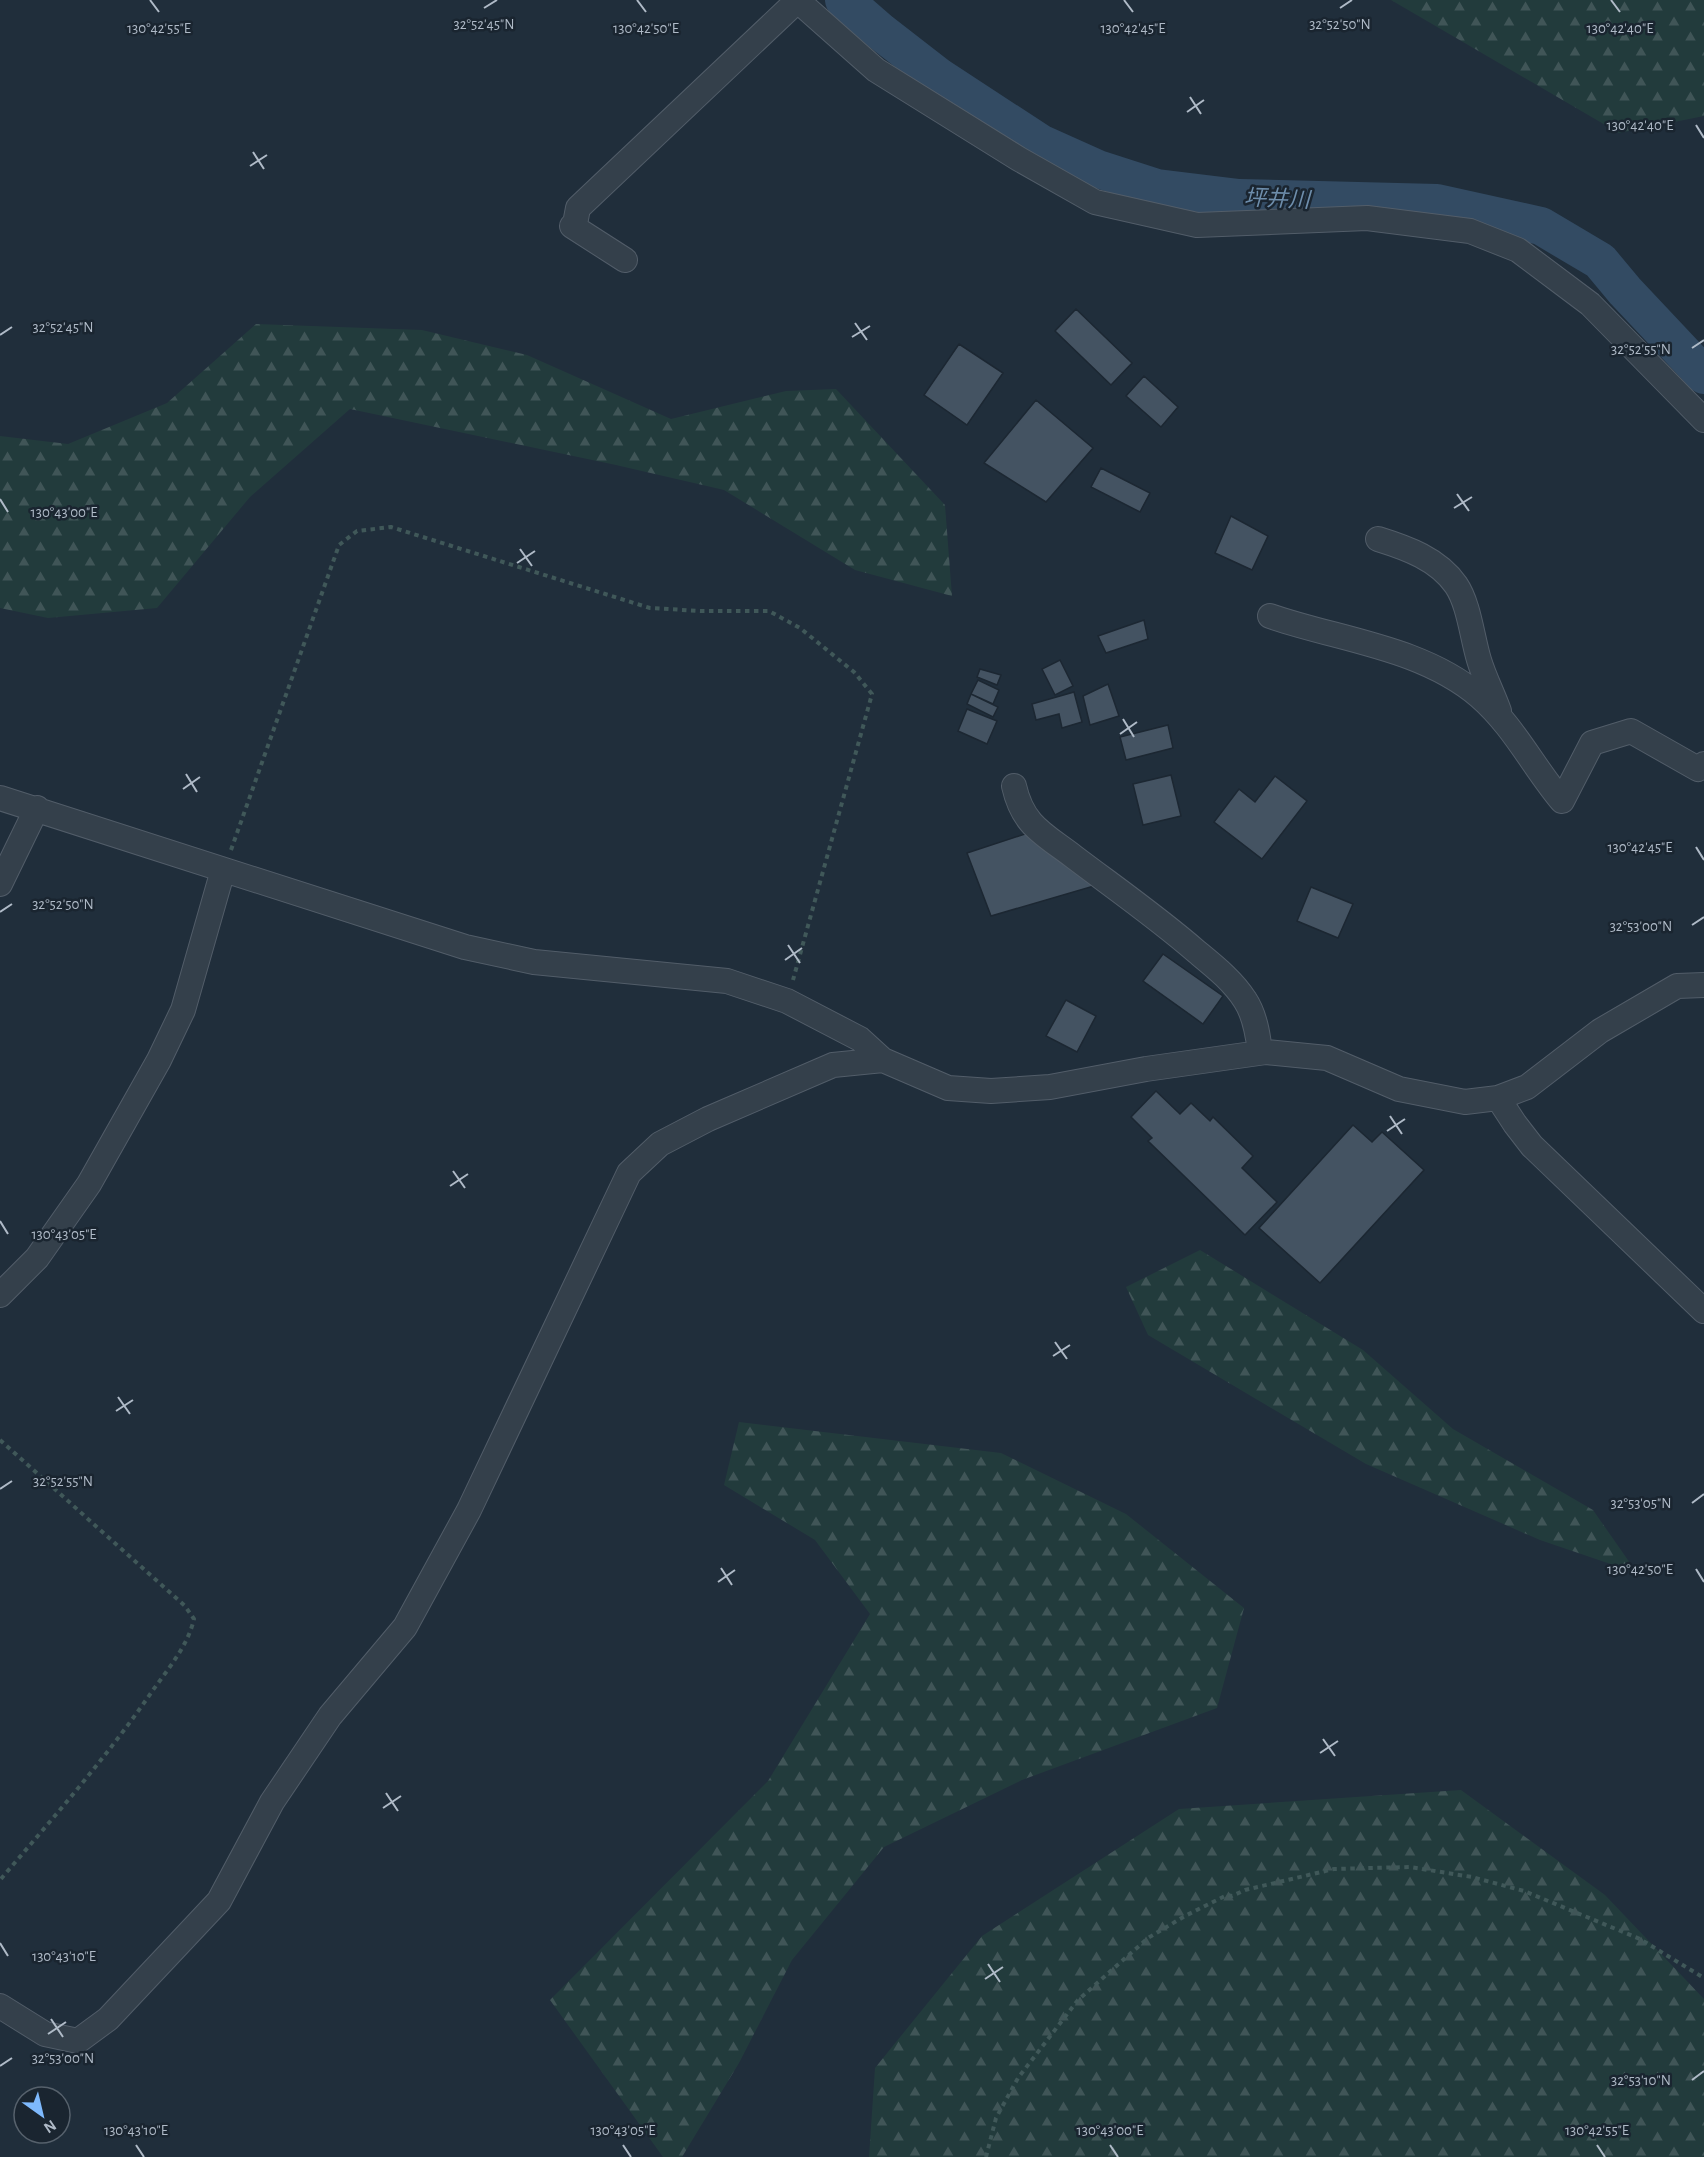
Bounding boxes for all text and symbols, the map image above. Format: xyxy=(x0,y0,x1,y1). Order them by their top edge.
text: 32°52'45"N xyxy=(454,17,514,32)
text: 32°52'50"N xyxy=(1309,17,1371,32)
text: 130°42'55"E xyxy=(127,21,191,36)
text: 130°42'50"E xyxy=(613,21,679,36)
text: 130°42'45"E xyxy=(1100,21,1166,36)
text: 130°42'40"E xyxy=(1587,21,1653,36)
text: 130°42'40"E xyxy=(1607,118,1673,133)
water label: 坪井川 xyxy=(1244,186,1312,211)
text: 32°52'45"N xyxy=(33,320,93,335)
text: 32°52'55"N xyxy=(1611,342,1671,357)
text: 130°43'00"E xyxy=(31,505,97,520)
text: 130°42'45"E xyxy=(1607,840,1673,855)
text: 32°52'50"N xyxy=(32,897,94,912)
text: 32°53'00"N xyxy=(1610,919,1672,934)
text: 130°43'05"E xyxy=(31,1227,97,1242)
text: 32°52'55"N xyxy=(33,1474,93,1489)
text: 32°53'05"N xyxy=(1611,1496,1671,1511)
text: 130°42'50"E xyxy=(1607,1562,1673,1577)
text: 130°43'10"E xyxy=(32,1949,96,1964)
text: 32°53'00"N xyxy=(32,2051,94,2066)
text: 32°53'10"N xyxy=(1611,2073,1671,2088)
north arrow xyxy=(12,2085,72,2145)
text: N xyxy=(41,2117,59,2136)
text: 130°43'10"E xyxy=(104,2123,168,2138)
text: 130°43'05"E xyxy=(590,2123,656,2138)
text: 130°43'00"E xyxy=(1077,2123,1143,2138)
text: 130°42'55"E xyxy=(1565,2123,1629,2138)

